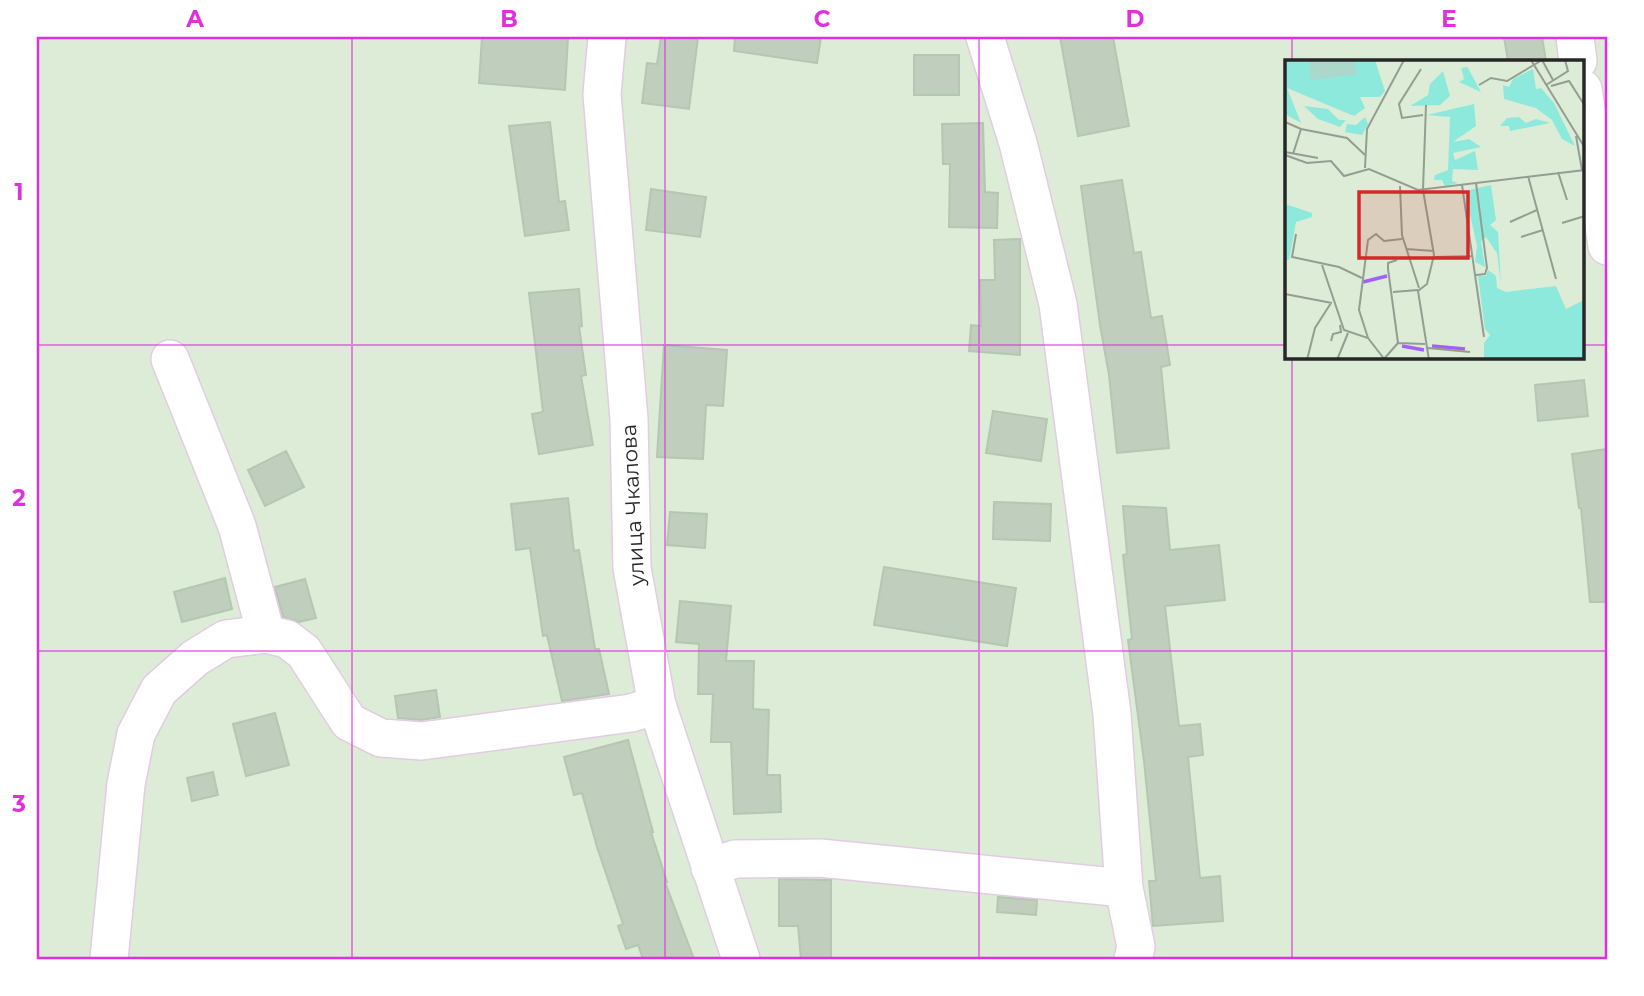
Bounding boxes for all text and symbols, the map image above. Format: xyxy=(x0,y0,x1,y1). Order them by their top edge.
text: A xyxy=(185,5,204,33)
text: B xyxy=(500,5,518,33)
text: C xyxy=(814,5,831,33)
text: D xyxy=(1126,5,1145,33)
text: E xyxy=(1441,5,1457,33)
inset map xyxy=(1285,60,1584,359)
text: 1 xyxy=(14,178,24,206)
street label: улица Чкалова xyxy=(616,424,649,588)
text: 2 xyxy=(12,484,26,512)
text: 3 xyxy=(11,790,26,818)

